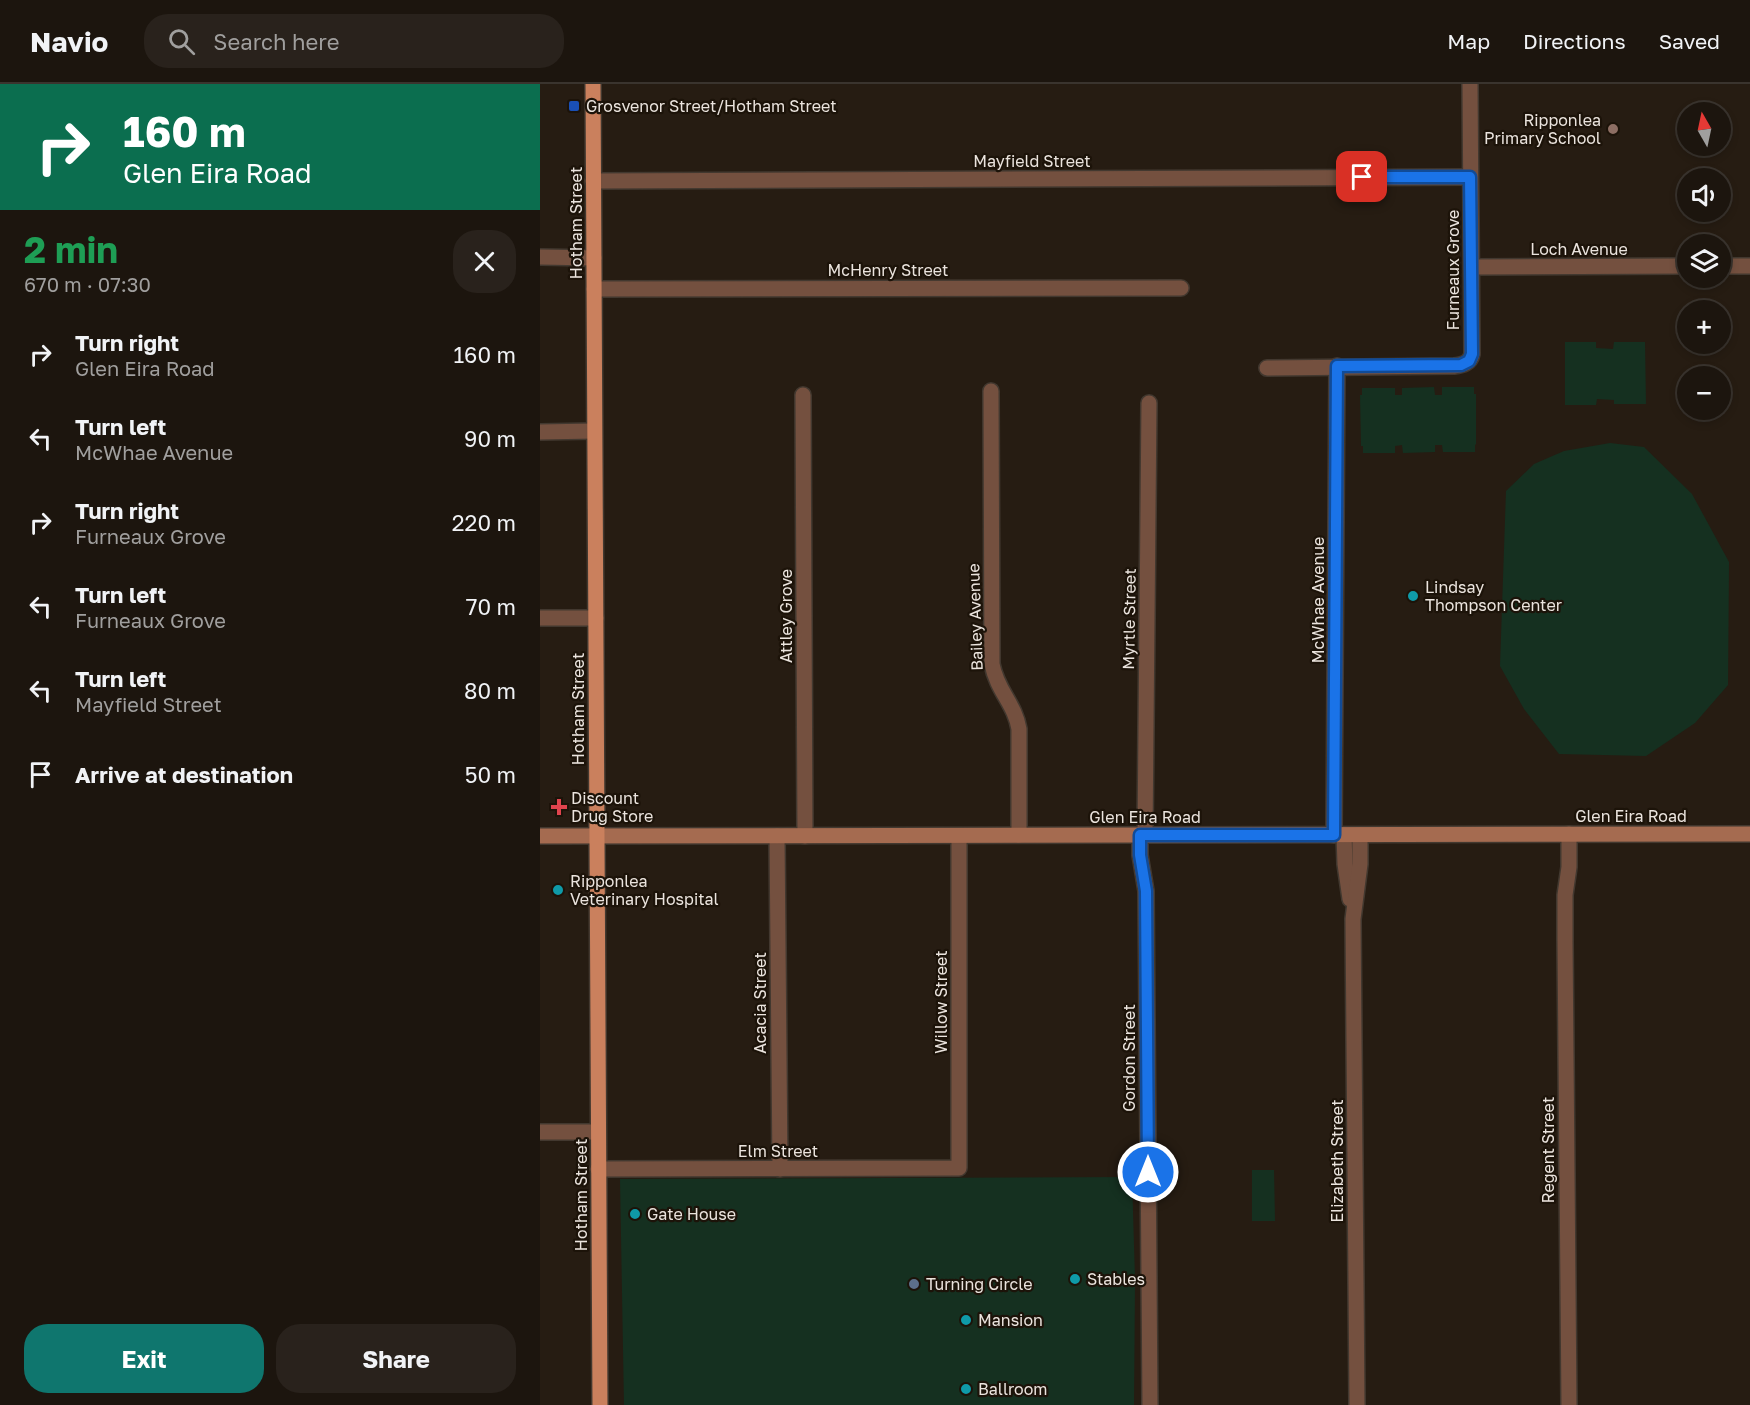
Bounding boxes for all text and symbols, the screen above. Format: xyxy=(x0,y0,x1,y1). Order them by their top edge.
search box xyxy=(144,14,564,68)
text: Navio xyxy=(30,25,108,58)
icon: search xyxy=(165,25,198,58)
text: Search here xyxy=(213,28,339,55)
text: Map xyxy=(1447,28,1490,54)
text: Directions xyxy=(1523,28,1626,54)
text: Saved xyxy=(1659,28,1720,54)
place label: Grosvenor Street/Hotham Street xyxy=(586,96,837,116)
marker: Grosvenor Street/Hotham Street xyxy=(567,99,581,113)
north arrow xyxy=(1677,102,1731,156)
map controls xyxy=(1677,102,1731,420)
text: 160 m xyxy=(123,106,246,156)
icon: right xyxy=(24,108,102,186)
place label: Ripponlea Primary School xyxy=(1484,110,1601,148)
marker: Ripponlea Primary School xyxy=(1606,122,1620,136)
street label: Mayfield Street xyxy=(973,151,1091,171)
pin xyxy=(1336,151,1387,202)
text: Glen Eira Road xyxy=(123,157,312,189)
icon: arrive xyxy=(1345,160,1378,193)
street label: Hotham Street xyxy=(566,167,586,279)
button: sound xyxy=(1677,168,1731,222)
street label: Furneaux Grove xyxy=(1443,210,1463,330)
text: 2 min xyxy=(24,228,118,271)
button: close xyxy=(453,230,516,293)
button: layers xyxy=(1677,234,1731,288)
street label: Loch Avenue xyxy=(1530,239,1628,259)
street label: McHenry Street xyxy=(828,260,948,280)
text: 670 m · 07:30 xyxy=(24,272,151,296)
button: + xyxy=(1677,300,1731,354)
text: Turn right xyxy=(75,329,179,356)
icon: right xyxy=(24,338,57,371)
text: 160 m xyxy=(453,341,516,368)
text: Glen Eira Road xyxy=(75,356,215,380)
button: − xyxy=(1677,366,1731,420)
text: Turn left xyxy=(75,413,166,440)
icon: left xyxy=(24,422,57,455)
text: 90 m xyxy=(464,425,516,452)
text: McWhae Avenue xyxy=(75,440,233,464)
text: Turn right xyxy=(75,497,179,524)
icon: right xyxy=(24,506,57,539)
text: 220 m xyxy=(452,509,516,536)
text: Furneaux Grove xyxy=(75,524,226,548)
street label: McWhae Avenue xyxy=(1308,537,1328,663)
street label: Bailey Avenue xyxy=(963,563,987,671)
street label: Myrtle Street xyxy=(1118,568,1140,670)
street label: Attley Grove xyxy=(776,569,796,663)
place label: Lindsay Thompson Center xyxy=(1425,577,1562,615)
text: Turn left xyxy=(75,581,166,608)
marker: Lindsay Thompson Center xyxy=(1406,589,1420,603)
icon: left xyxy=(24,590,57,623)
text: 70 m xyxy=(466,593,516,620)
text: Furneaux Grove xyxy=(75,608,226,632)
street label: Hotham Street xyxy=(568,653,588,765)
text: Turn left xyxy=(75,665,166,692)
icon: left xyxy=(24,674,57,707)
text: 80 m xyxy=(464,677,516,704)
text: Mayfield Street xyxy=(75,692,222,716)
icon: arrive xyxy=(24,758,57,791)
text: Arrive at destination xyxy=(75,761,293,788)
text: 50 m xyxy=(465,761,516,788)
place label: Discount Drug Store xyxy=(571,788,653,826)
marker: Discount Drug Store xyxy=(552,800,566,814)
street label: Glen Eira Road xyxy=(1575,806,1687,826)
street label: Glen Eira Road xyxy=(1089,807,1201,827)
place label: Ripponlea Veterinary Hospital xyxy=(570,871,719,909)
marker: Ripponlea Veterinary Hospital xyxy=(551,883,565,897)
street label: Willow Street xyxy=(931,950,951,1054)
street label: Acacia Street xyxy=(750,952,770,1054)
street label: Gordon Street xyxy=(1119,1004,1139,1112)
street label: Regent Street xyxy=(1538,1097,1558,1203)
street label: Elizabeth Street xyxy=(1327,1099,1347,1223)
street label: Hotham Street xyxy=(571,1139,591,1251)
position arrow xyxy=(1116,1140,1180,1204)
street label: Elm Street xyxy=(738,1141,818,1161)
place label: Gate House xyxy=(647,1204,736,1224)
marker: Gate House xyxy=(628,1207,642,1221)
place label: Stables xyxy=(1087,1269,1145,1289)
marker: Stables xyxy=(1068,1272,1082,1286)
place label: Turning Circle xyxy=(926,1274,1032,1294)
marker: Turning Circle xyxy=(907,1277,921,1291)
place label: Mansion xyxy=(978,1310,1043,1330)
marker: Mansion xyxy=(959,1313,973,1327)
button: Exit xyxy=(24,1324,264,1393)
button: Share xyxy=(276,1324,516,1393)
place label: Ballroom xyxy=(978,1379,1047,1399)
marker: Ballroom xyxy=(959,1382,973,1396)

